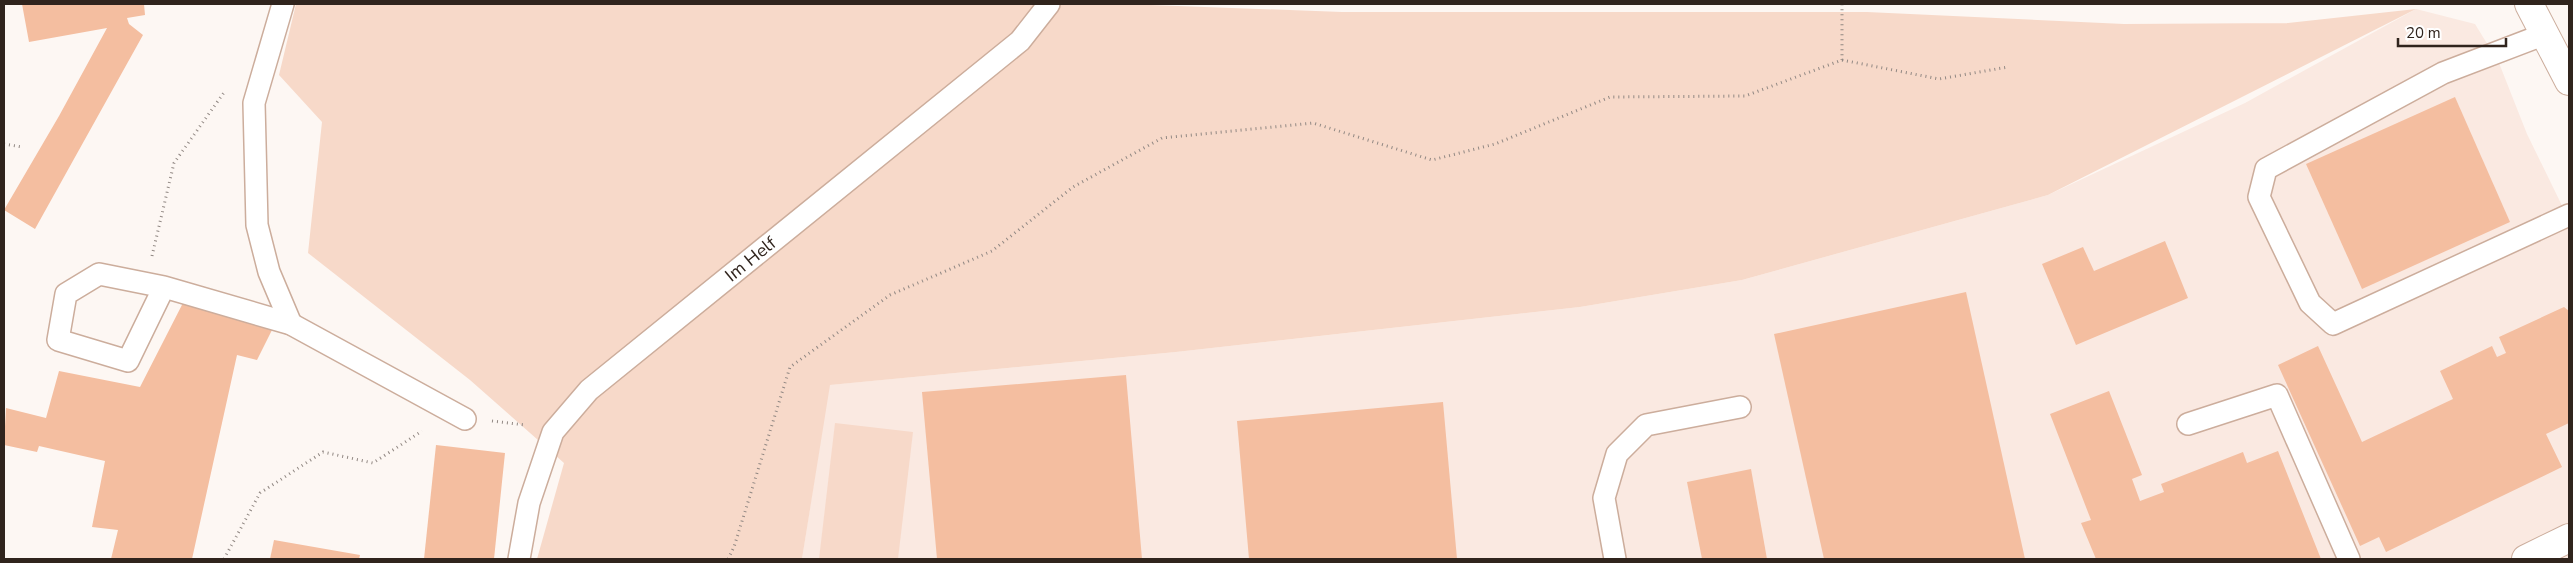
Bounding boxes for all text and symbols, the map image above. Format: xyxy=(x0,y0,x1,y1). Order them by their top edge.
scale bar xyxy=(2398,15,2506,47)
text: 20 m xyxy=(2406,23,2441,43)
street label: Im Helf xyxy=(720,231,782,287)

